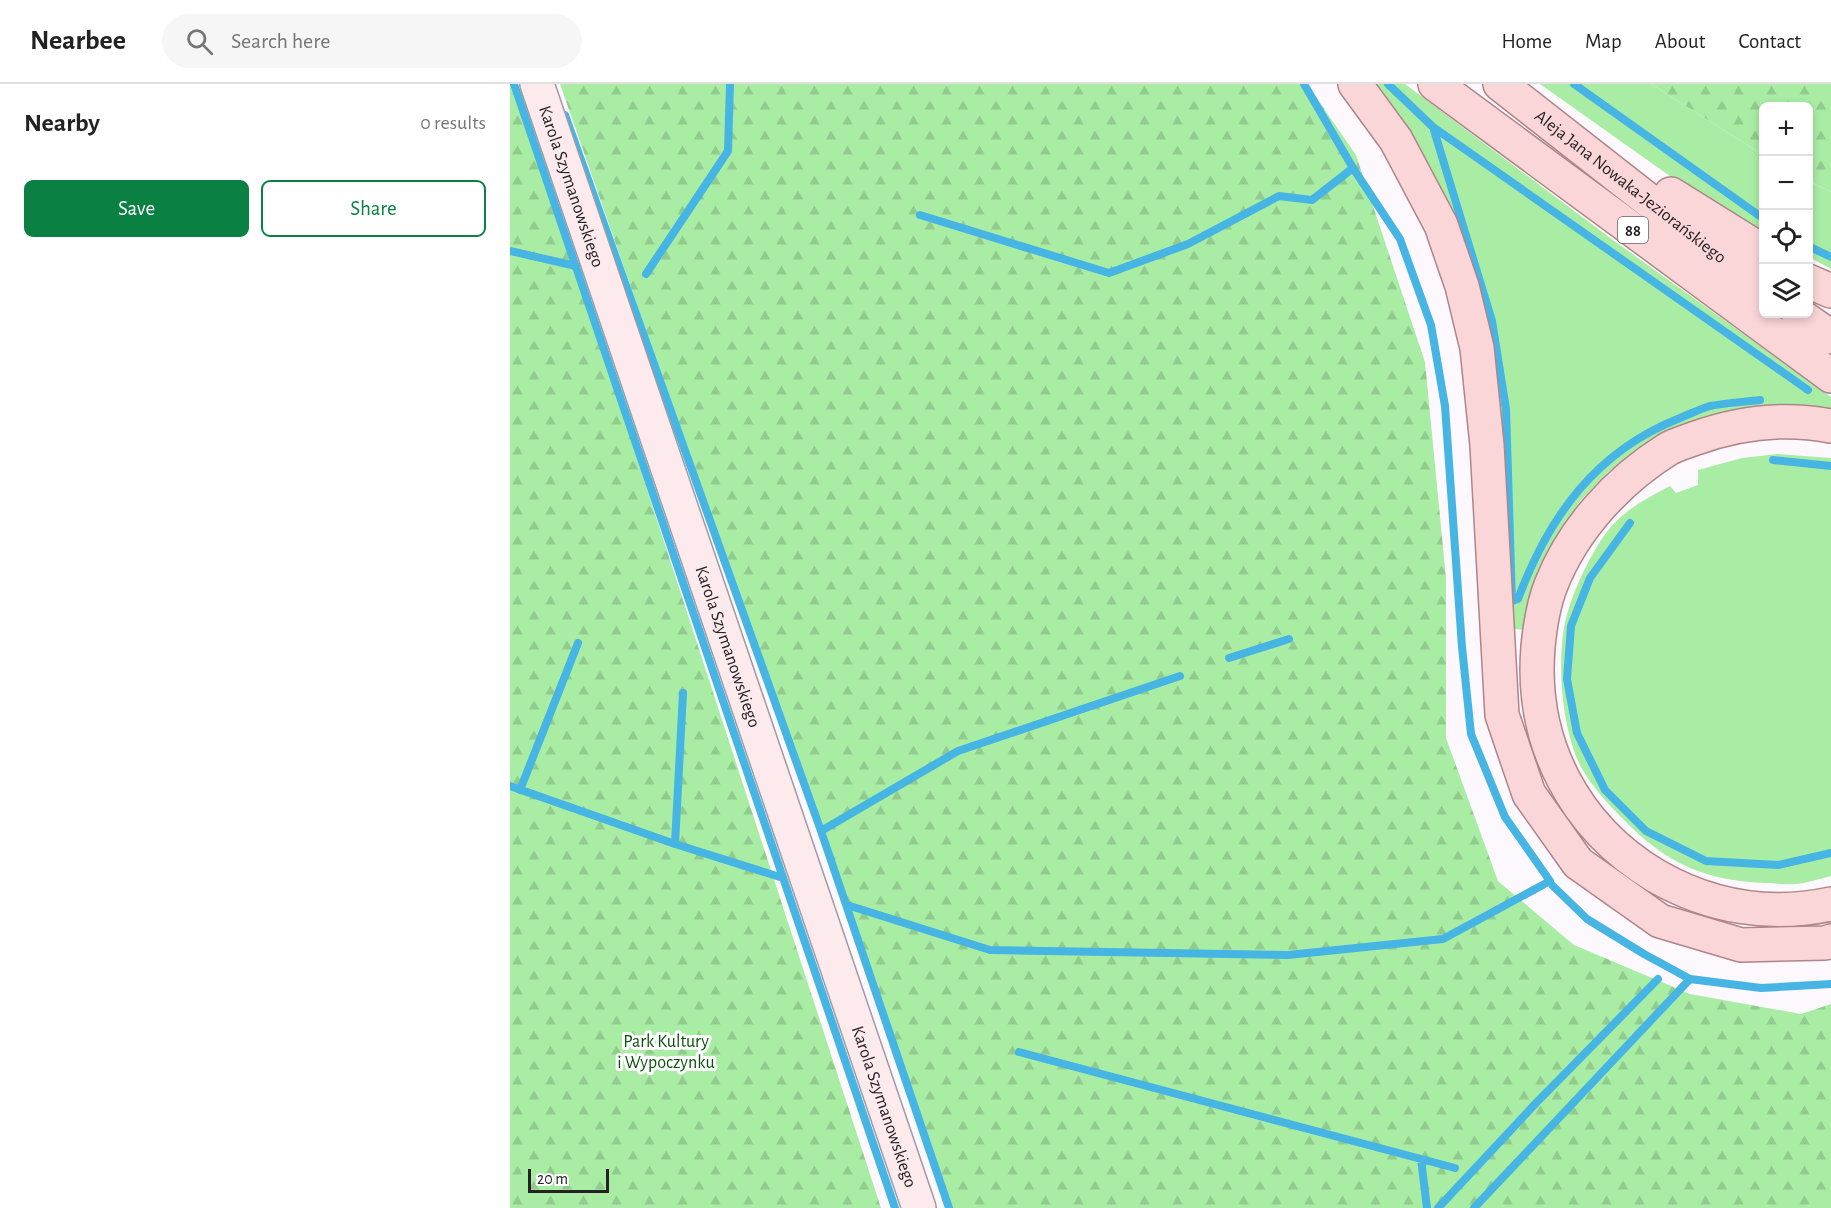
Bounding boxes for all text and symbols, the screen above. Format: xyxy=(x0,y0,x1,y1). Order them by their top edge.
search box xyxy=(162,14,582,68)
icon: search xyxy=(183,25,216,58)
text: Nearbee xyxy=(30,27,126,55)
text: Search here xyxy=(231,30,330,52)
text: Home xyxy=(1501,31,1552,52)
text: Map xyxy=(1585,31,1622,52)
text: About xyxy=(1655,31,1705,52)
text: Contact xyxy=(1738,31,1801,52)
map controls xyxy=(1759,102,1813,318)
button: + xyxy=(1759,102,1813,156)
street label: Karola Szymanowskiego xyxy=(535,103,607,270)
street label: Aleja Jana Nowaka-Jeziorańskiego xyxy=(1531,107,1729,267)
text: Nearby xyxy=(24,110,100,136)
text: 0 results xyxy=(420,113,486,133)
button: − xyxy=(1759,156,1813,210)
button: Save xyxy=(24,180,249,237)
button: Share xyxy=(261,180,486,237)
button: locate xyxy=(1759,210,1813,264)
road number: 88 xyxy=(1618,217,1648,243)
button: layers xyxy=(1759,264,1813,318)
street label: Karola Szymanowskiego xyxy=(691,564,763,730)
street label: Karola Szymanowskiego xyxy=(848,1024,919,1190)
park label: Park Kultury i Wypoczynku xyxy=(617,1033,715,1072)
scale bar xyxy=(528,1166,609,1194)
text: 20 m xyxy=(537,1171,568,1187)

